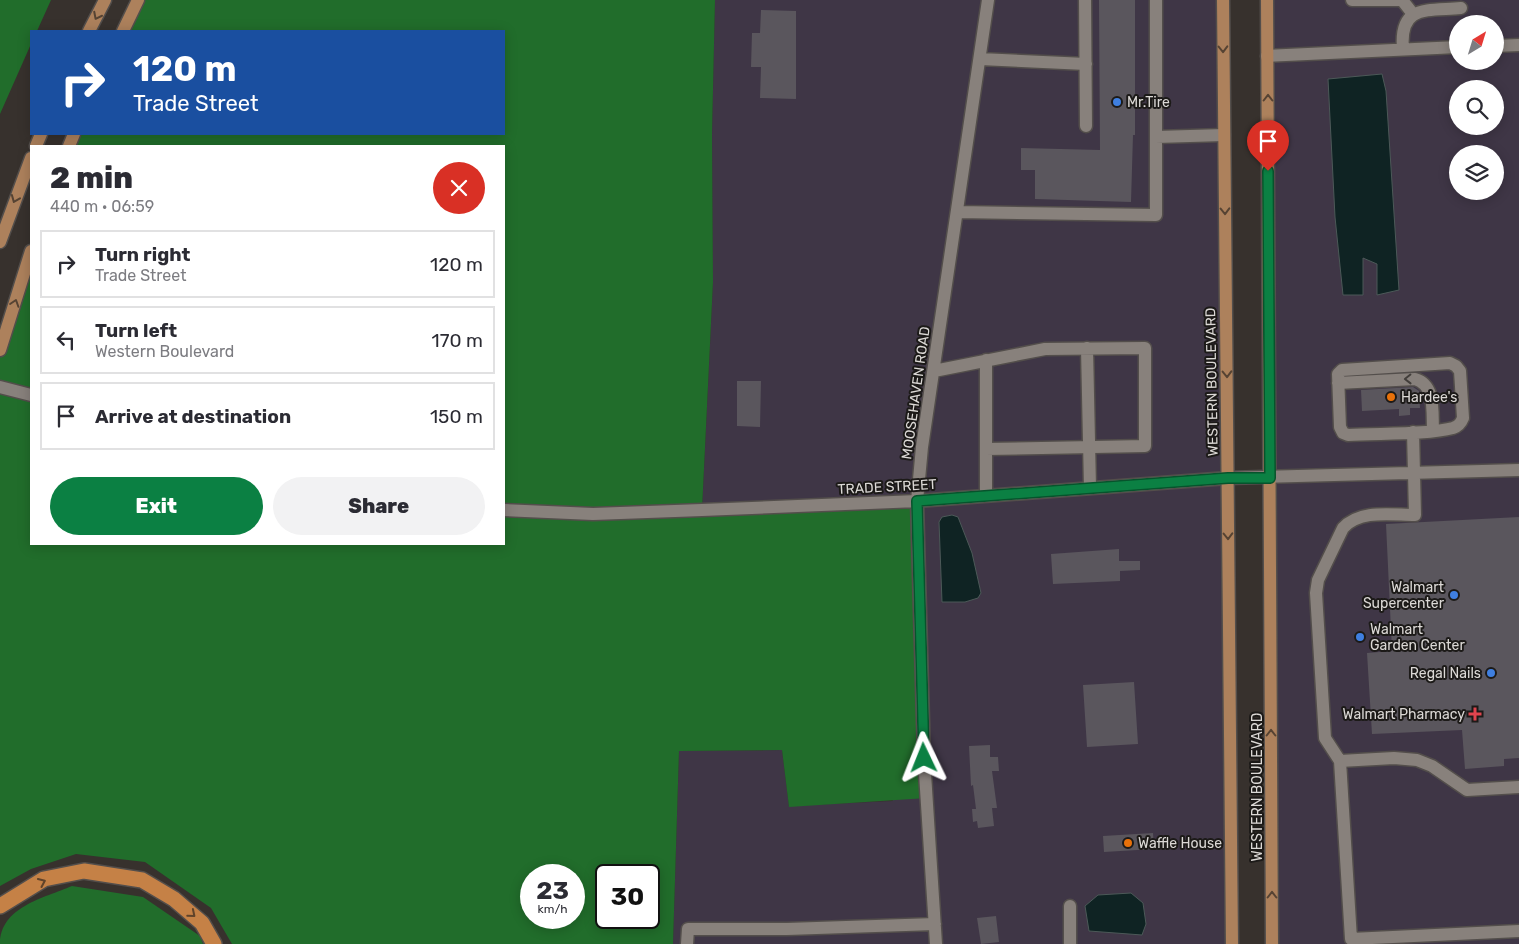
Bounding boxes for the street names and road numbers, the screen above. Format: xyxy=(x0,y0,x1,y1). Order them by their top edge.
street label: WESTERN BOULEVARD xyxy=(1202,307,1222,457)
street label: MOOSEHAVEN ROAD xyxy=(898,325,934,461)
street label: TRADE STREET xyxy=(837,476,937,498)
street label: WESTERN BOULEVARD xyxy=(1249,713,1266,861)

